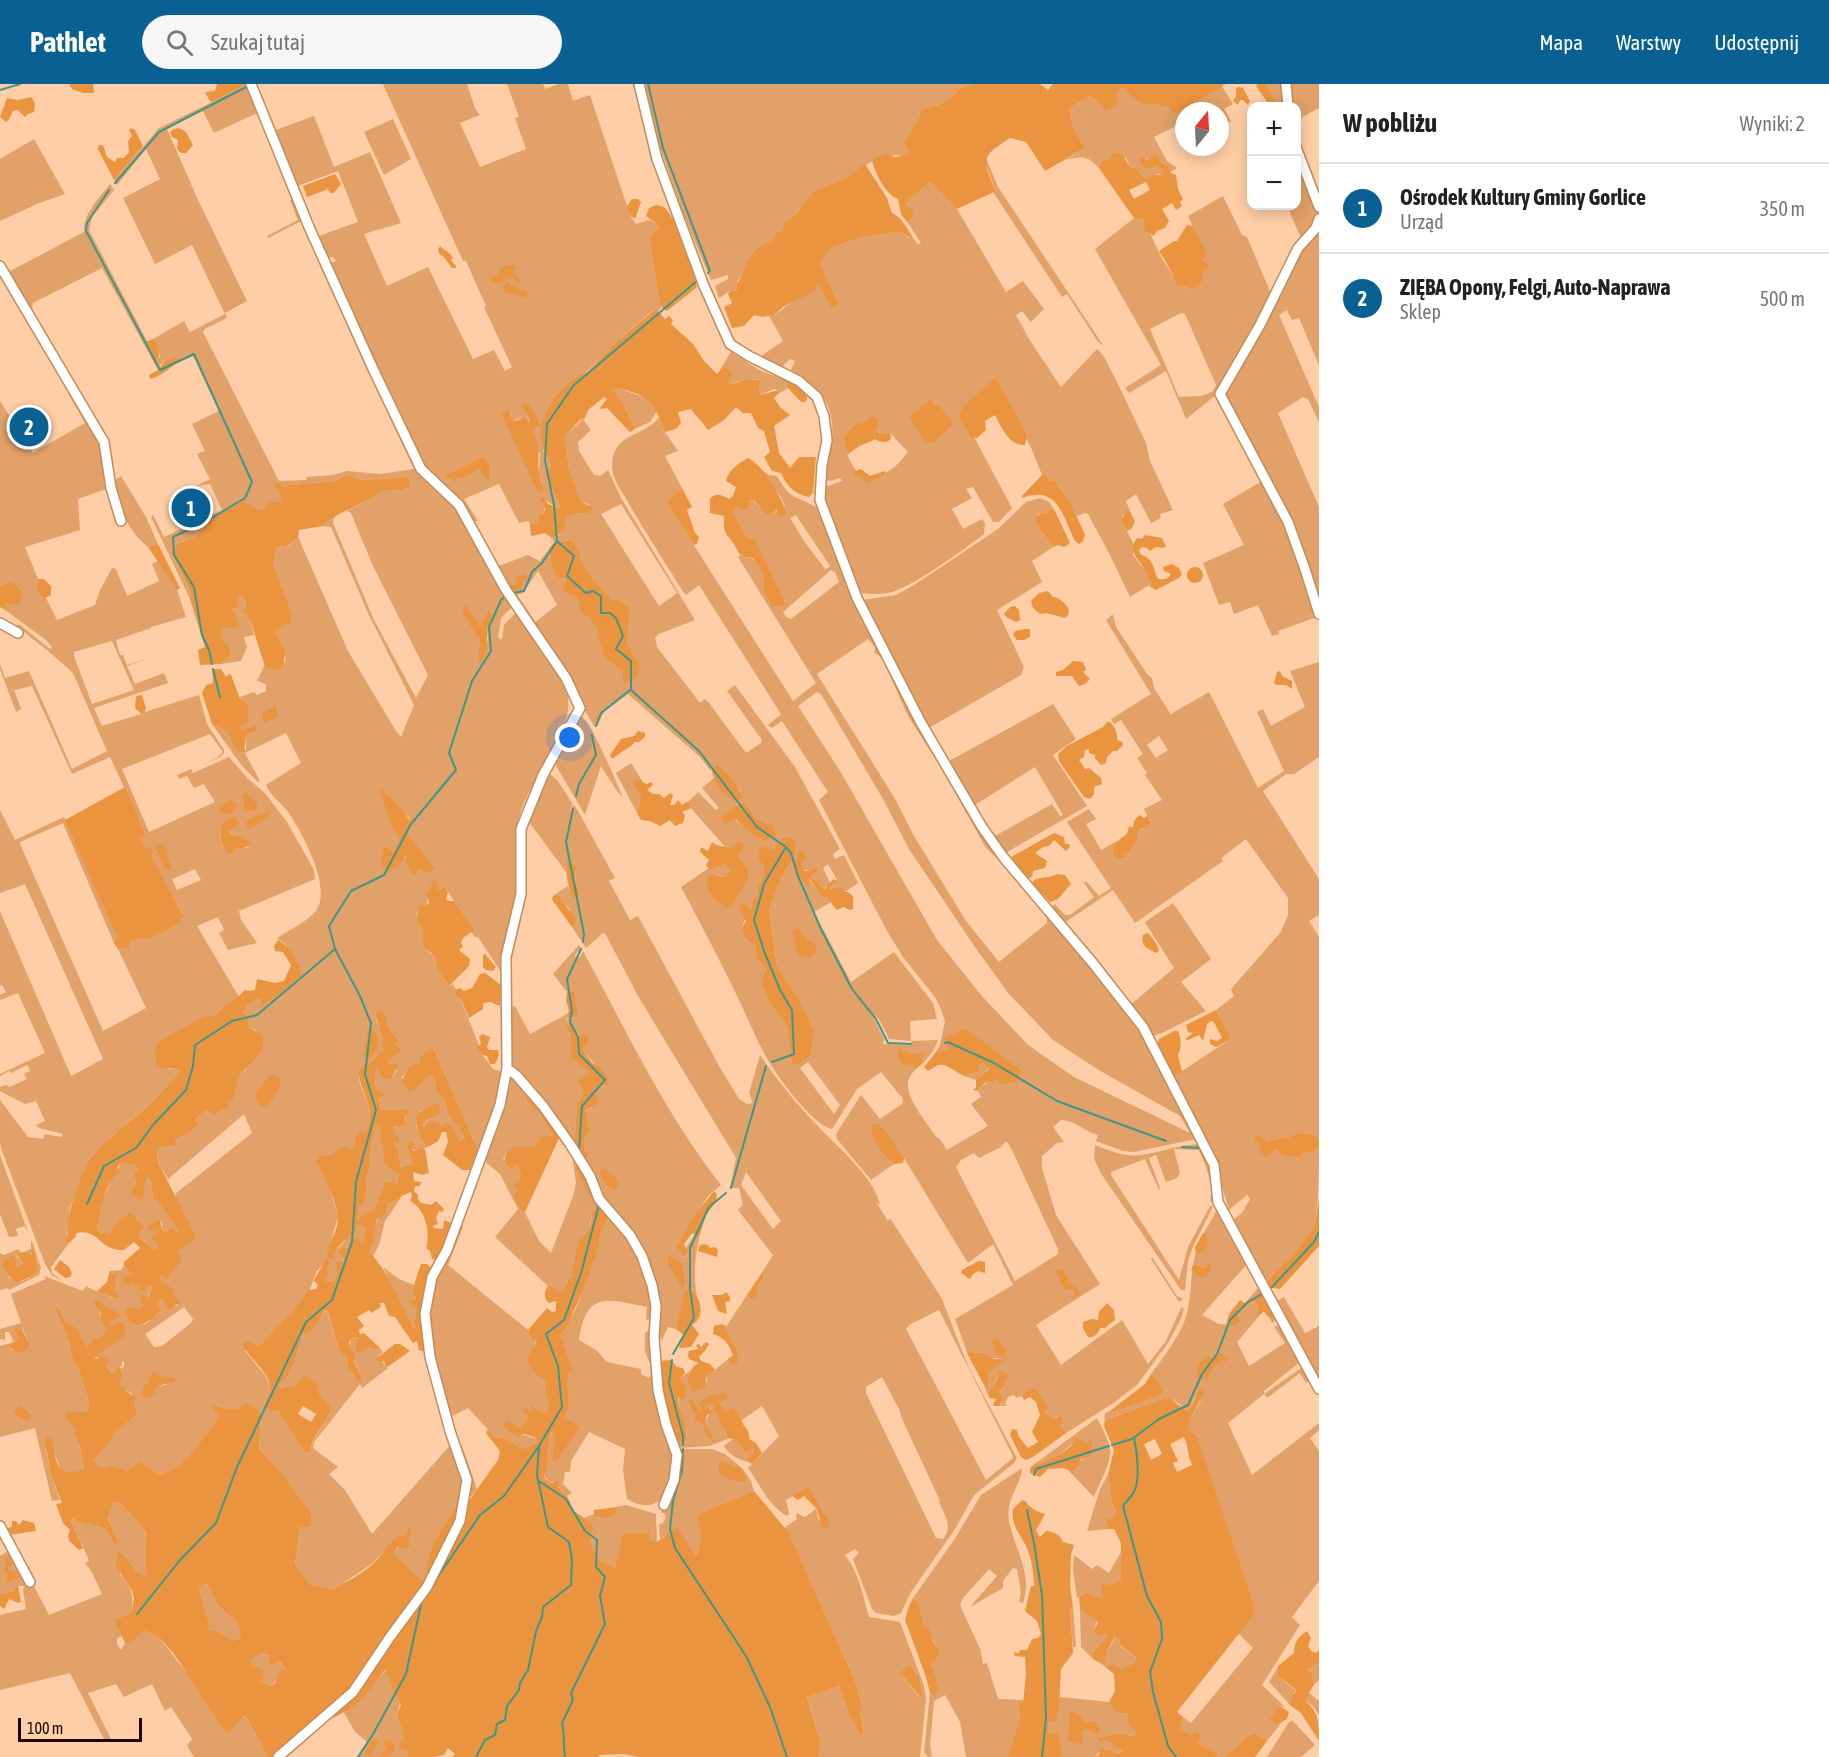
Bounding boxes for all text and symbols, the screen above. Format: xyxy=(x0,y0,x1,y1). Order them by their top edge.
search box xyxy=(142,15,562,69)
text: Pathlet xyxy=(30,26,106,58)
icon: search xyxy=(163,26,196,59)
text: Szukaj tutaj xyxy=(211,29,305,55)
text: Mapa xyxy=(1539,30,1583,54)
text: Warstwy xyxy=(1616,30,1681,54)
text: Udostępnij xyxy=(1714,30,1799,54)
north arrow xyxy=(1175,102,1229,156)
map controls xyxy=(1247,102,1301,210)
button: + xyxy=(1247,102,1301,156)
text: W pobliżu xyxy=(1343,108,1437,138)
text: Wyniki: 2 xyxy=(1739,112,1805,135)
button: − xyxy=(1247,156,1301,210)
text: Ośrodek Kultury Gminy Gorlice xyxy=(1400,184,1646,210)
text: 1 xyxy=(1358,197,1367,220)
text: 350 m xyxy=(1760,197,1805,220)
text: Urząd xyxy=(1400,210,1444,233)
text: ZIĘBA Opony, Felgi, Auto-Naprawa xyxy=(1400,274,1671,300)
text: 2 xyxy=(1358,287,1367,310)
text: 500 m xyxy=(1760,287,1805,310)
text: Sklep xyxy=(1400,300,1441,323)
pin: 2 xyxy=(9,404,48,450)
pin: 1 xyxy=(172,486,210,530)
your location xyxy=(555,723,584,752)
scale bar xyxy=(18,1715,142,1742)
text: 100 m xyxy=(27,1719,63,1737)

